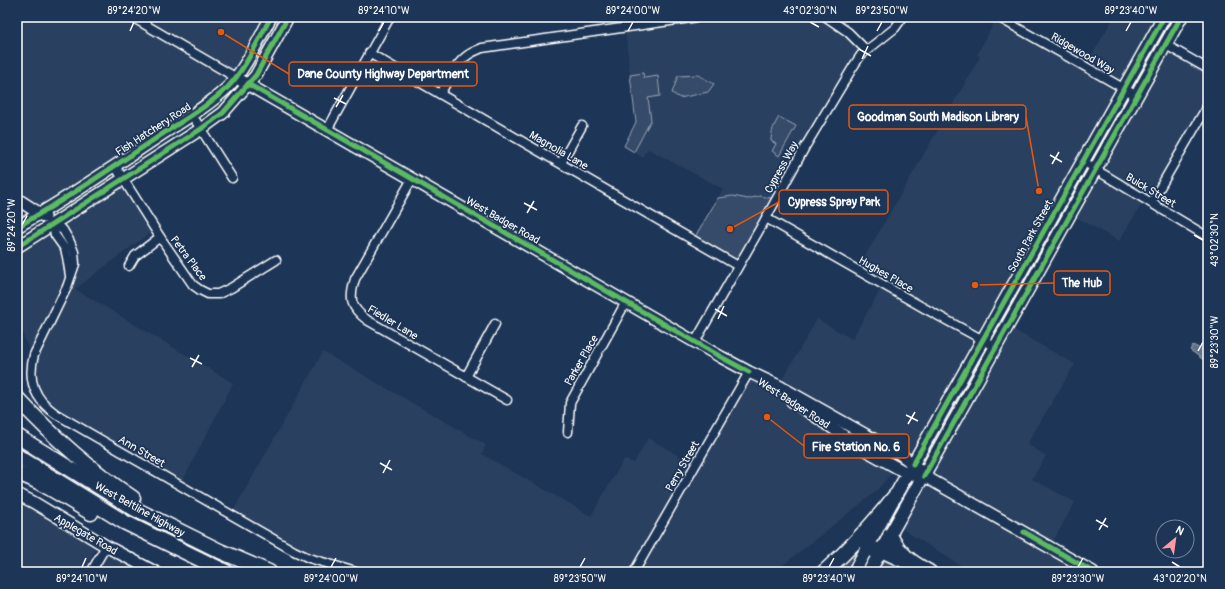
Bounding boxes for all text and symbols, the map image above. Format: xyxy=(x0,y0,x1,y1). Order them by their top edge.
text: 89°24'20"W xyxy=(108,5,161,17)
text: 89°24'10"W xyxy=(358,5,410,17)
text: 89°24'00"W xyxy=(606,5,661,17)
text: 43°02'30"N xyxy=(783,5,837,17)
text: 89°23'50"W xyxy=(856,5,909,17)
text: 89°23'40"W xyxy=(1105,5,1158,17)
street label: Ridgewood Way xyxy=(1049,30,1117,77)
callout: Dane County Highway Department xyxy=(289,62,477,86)
text: Dane County Highway Department xyxy=(297,67,470,82)
street label: Fish Hatchery Road xyxy=(113,100,193,159)
callout: Goodman South Madison Library xyxy=(849,105,1026,129)
text: Goodman South Madison Library xyxy=(857,110,1020,125)
street label: Magnolia Lane xyxy=(527,128,591,173)
street label: Cypress Way xyxy=(762,139,801,195)
street label: Buick Street xyxy=(1123,170,1179,211)
callout: Cypress Spray Park xyxy=(779,190,888,214)
street label: West Badger Road xyxy=(463,194,542,247)
text: Cypress Spray Park xyxy=(788,195,881,210)
street label: South Park Street xyxy=(1005,197,1056,275)
text: 89°24'20"W xyxy=(6,198,18,251)
text: 43°02'30"N xyxy=(1209,213,1221,267)
street label: Petra Place xyxy=(168,234,210,284)
street label: Hughes Place xyxy=(856,254,916,296)
callout: The Hub xyxy=(1054,271,1110,295)
text: The Hub xyxy=(1061,276,1102,291)
street label: Fiedler Lane xyxy=(365,302,421,343)
text: 89°23'30"W xyxy=(1209,315,1221,368)
street label: Parker Place xyxy=(562,332,601,388)
street label: West Badger Road xyxy=(755,375,832,432)
street label: Ann Street xyxy=(116,433,168,470)
callout: Fire Station No. 6 xyxy=(804,434,909,458)
street label: Perry Street xyxy=(663,438,702,494)
text: Fire Station No. 6 xyxy=(812,440,900,455)
street label: West Beltline Highway xyxy=(93,479,187,540)
street label: Applegate Road xyxy=(52,511,120,558)
north arrow xyxy=(1155,519,1195,559)
text: N xyxy=(1173,523,1187,538)
text: 89°24'10"W xyxy=(56,573,108,585)
text: 89°24'00"W xyxy=(304,573,359,585)
text: 89°23'50"W xyxy=(554,573,607,585)
text: 89°23'40"W xyxy=(803,573,856,585)
text: 89°23'30"W xyxy=(1052,573,1105,585)
text: 43°02'20"N xyxy=(1153,573,1207,585)

